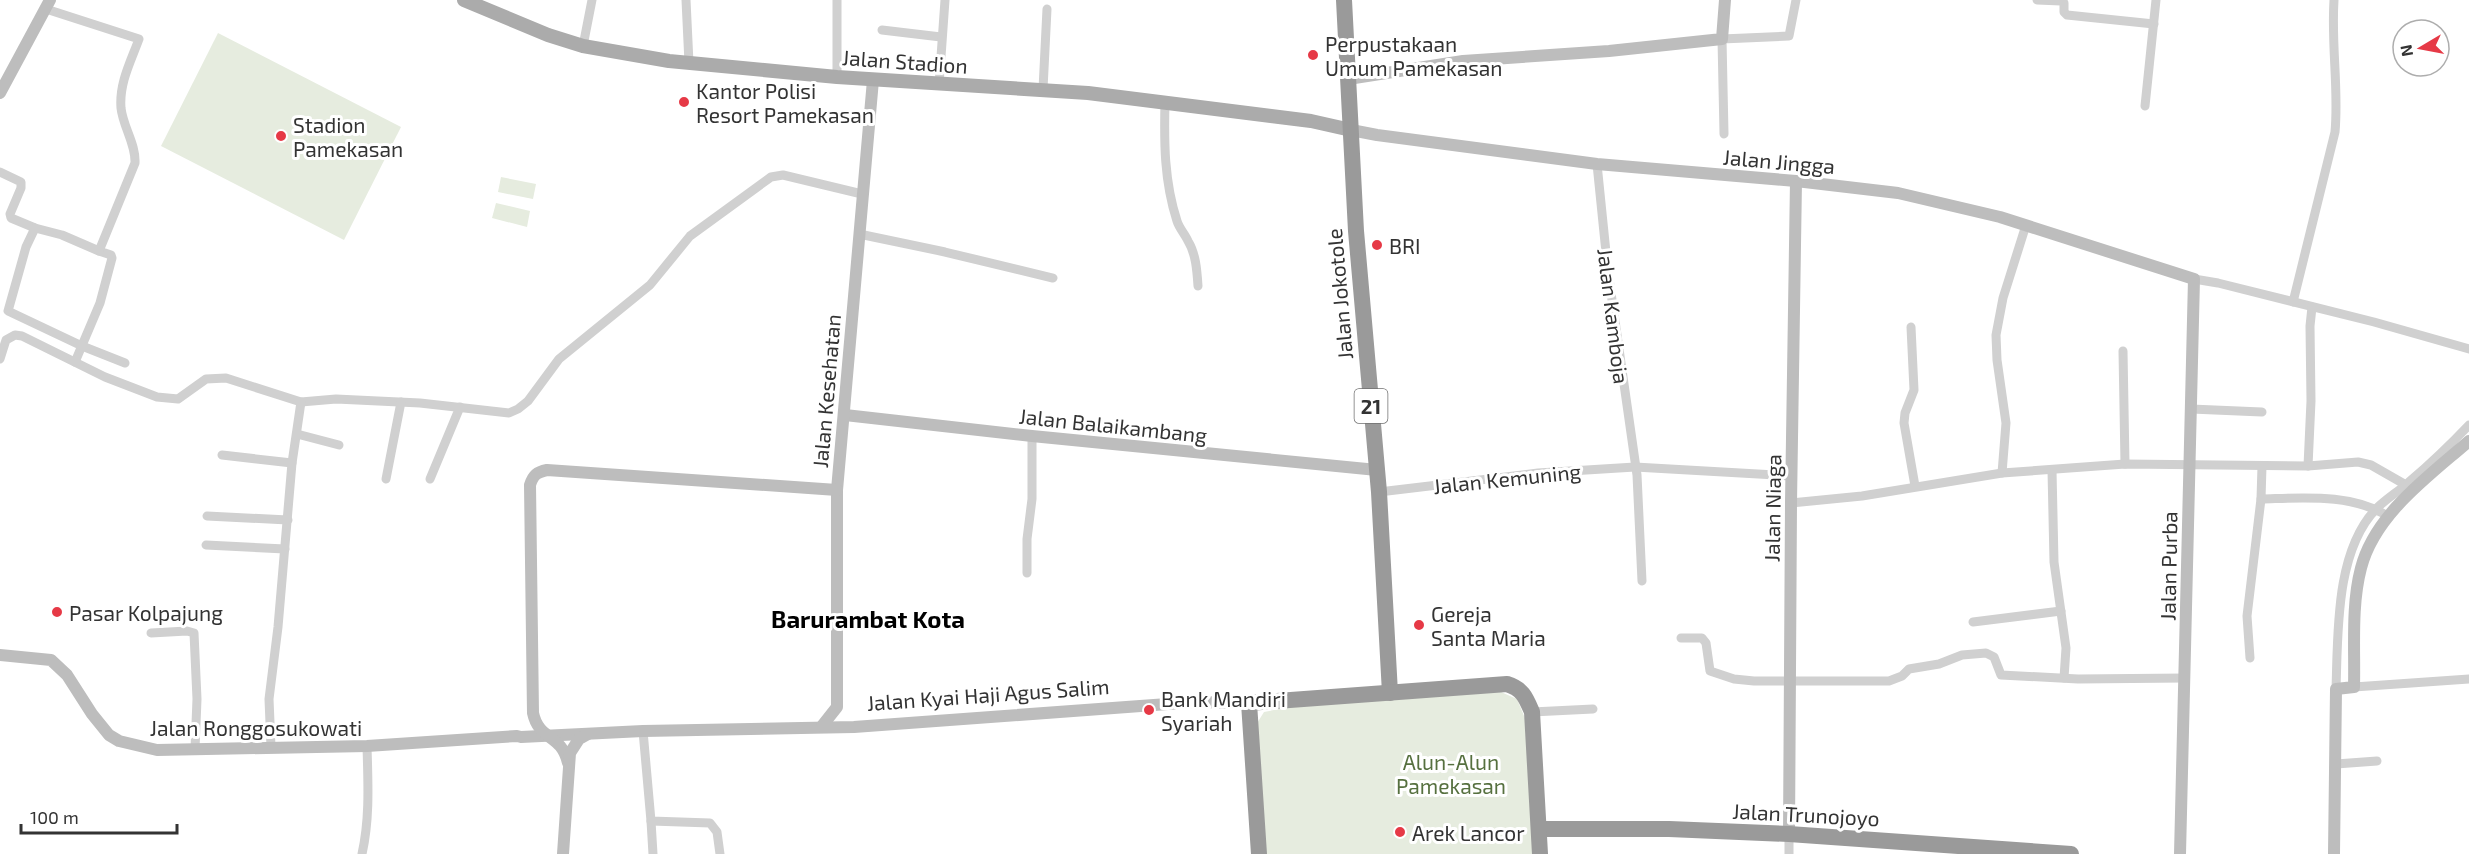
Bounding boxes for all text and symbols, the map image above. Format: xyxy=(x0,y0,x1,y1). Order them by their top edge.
north arrow xyxy=(2391,18,2451,78)
place label: Perpustakaan Umum Pamekasan xyxy=(1325,31,1503,80)
text: N xyxy=(2395,43,2416,58)
street label: Jalan Stadion xyxy=(841,44,969,78)
marker: Perpustakaan Umum Pamekasan xyxy=(1306,48,1320,62)
place label: Kantor Polisi Resort Pamekasan xyxy=(696,78,874,127)
marker: Kantor Polisi Resort Pamekasan xyxy=(677,95,691,109)
place label: Stadion Pamekasan xyxy=(293,112,403,161)
marker: Stadion Pamekasan xyxy=(274,129,288,143)
street label: Jalan Jingga xyxy=(1722,144,1836,178)
street label: Jalan Jokotole xyxy=(1321,227,1357,361)
place label: BRI xyxy=(1389,233,1421,258)
marker: BRI xyxy=(1370,238,1384,252)
street label: Jalan Kamboja xyxy=(1592,247,1635,385)
street label: Jalan Kesehatan xyxy=(807,313,845,469)
road number: 21 xyxy=(1354,389,1388,423)
street label: Jalan Balaikambang xyxy=(1018,403,1209,447)
street label: Jalan Niaga xyxy=(1759,454,1785,562)
street label: Jalan Kemuning xyxy=(1432,458,1582,498)
street label: Jalan Purba xyxy=(2155,511,2181,621)
place label: Pasar Kolpajung xyxy=(69,600,223,626)
place label: Gereja Santa Maria xyxy=(1431,601,1546,650)
district label: Barurambat Kota xyxy=(771,604,965,633)
marker: Pasar Kolpajung xyxy=(50,605,64,619)
marker: Gereja Santa Maria xyxy=(1412,618,1426,632)
street label: Jalan Kyai Haji Agus Salim xyxy=(866,673,1110,716)
place label: Bank Mandiri Syariah xyxy=(1161,686,1286,735)
marker: Bank Mandiri Syariah xyxy=(1142,703,1156,717)
street label: Jalan Ronggosukowati xyxy=(150,715,362,740)
park label: Alun-Alun Pamekasan xyxy=(1396,749,1506,798)
scale bar xyxy=(21,797,177,835)
street label: Jalan Trunojoyo xyxy=(1732,798,1880,831)
text: 100 m xyxy=(30,806,79,828)
place label: Arek Lancor xyxy=(1412,820,1525,845)
marker: Arek Lancor xyxy=(1393,825,1407,839)

